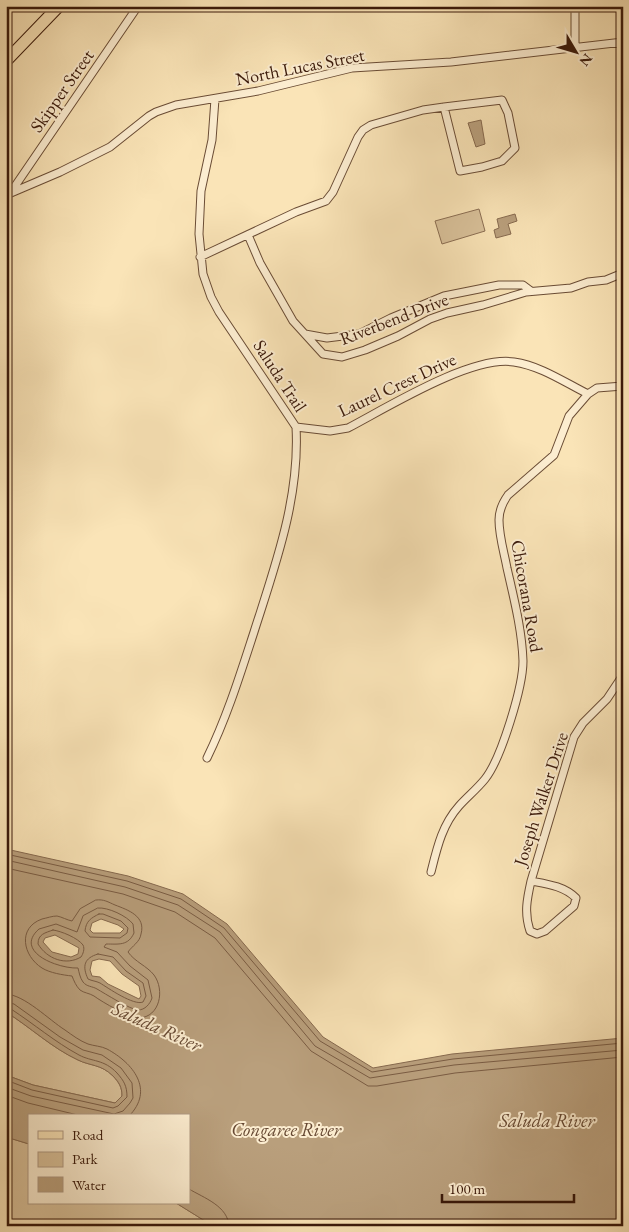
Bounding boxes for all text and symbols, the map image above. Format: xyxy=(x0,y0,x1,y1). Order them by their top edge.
north arrow xyxy=(552,28,602,78)
street label: North Lucas Street xyxy=(233,43,367,90)
street label: Skipper Street xyxy=(25,44,99,137)
text: N xyxy=(575,50,597,71)
street label: Riverbend Drive xyxy=(336,287,451,350)
street label: Saluda Trail xyxy=(249,335,312,416)
street label: Laurel Crest Drive xyxy=(334,347,459,422)
street label: Chicorana Road xyxy=(506,538,549,655)
street label: Joseph Walker Drive xyxy=(507,729,573,871)
water label: Saluda River xyxy=(107,995,206,1058)
water label: Saluda River xyxy=(498,1108,596,1133)
legend xyxy=(28,1114,190,1204)
water label: Congaree River xyxy=(231,1117,342,1142)
text: Road xyxy=(72,1125,104,1144)
text: Park xyxy=(72,1149,99,1168)
scale bar xyxy=(442,1172,574,1204)
text: Water xyxy=(72,1175,106,1194)
text: 100 m xyxy=(449,1179,486,1198)

